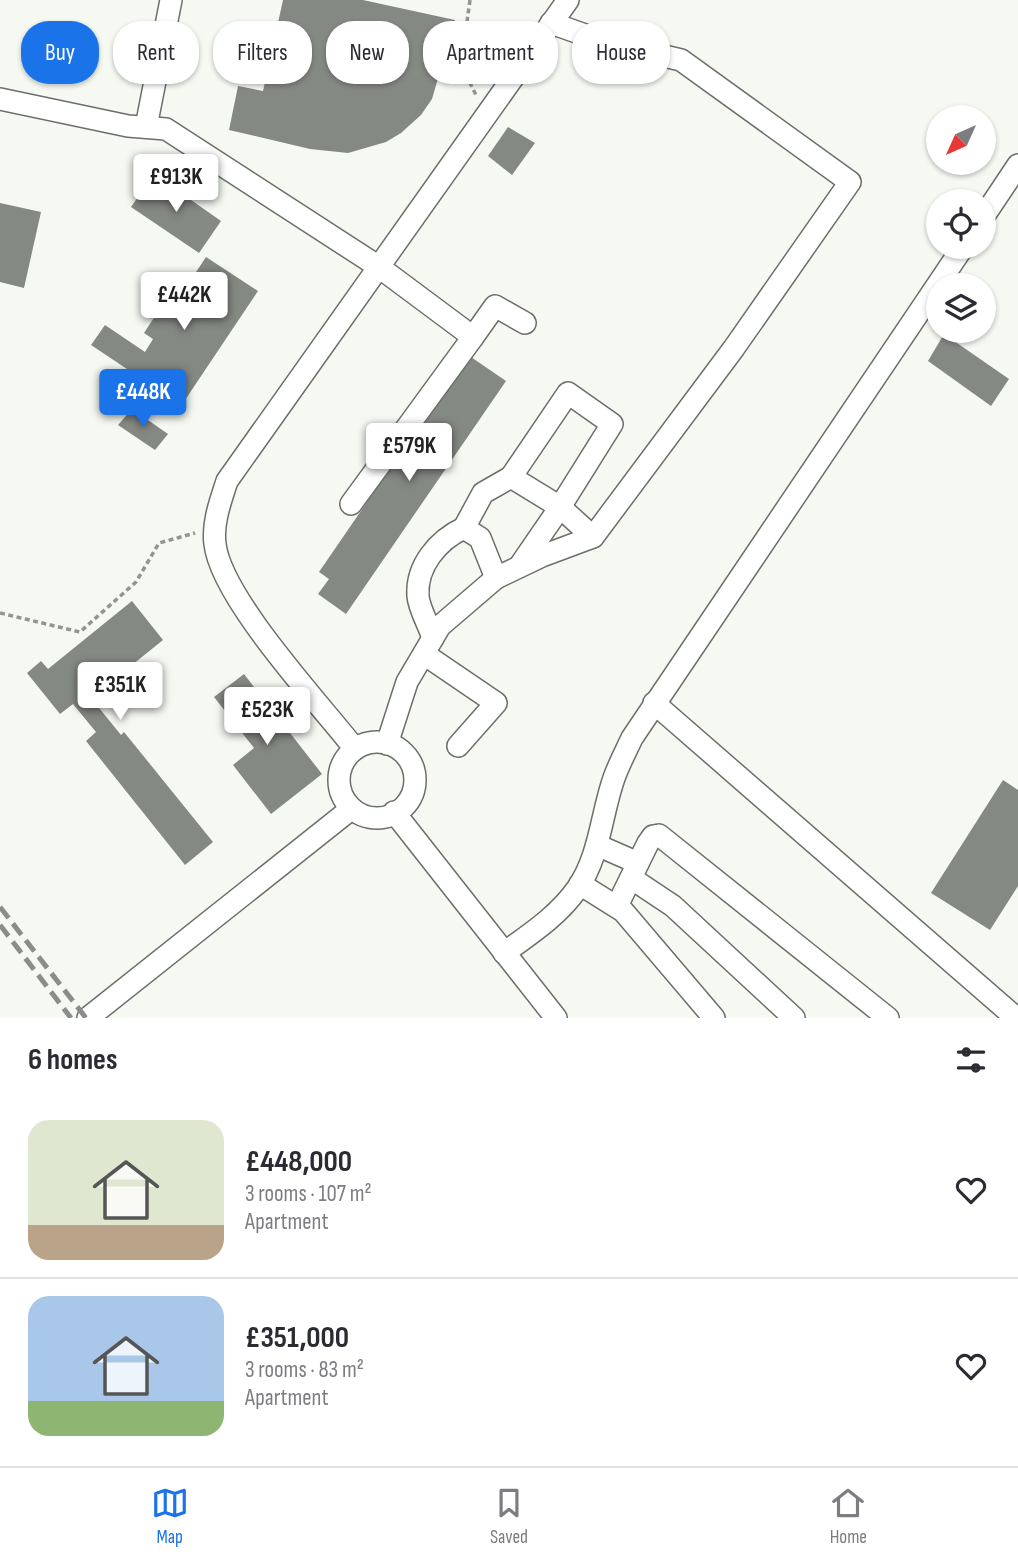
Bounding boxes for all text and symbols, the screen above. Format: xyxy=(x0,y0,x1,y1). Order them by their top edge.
chip: Buy xyxy=(21,21,99,84)
chip: Rent xyxy=(113,21,199,84)
chip: Filters xyxy=(213,21,312,84)
chip: New xyxy=(326,21,409,84)
chip: Apartment xyxy=(423,21,558,84)
chip: House xyxy=(572,21,670,84)
north arrow xyxy=(926,105,996,175)
map controls xyxy=(926,105,996,343)
pin: £913K xyxy=(127,154,225,214)
text: £913K xyxy=(149,163,203,191)
button: locate xyxy=(926,189,996,259)
pin: £442K xyxy=(135,272,233,332)
button: layers xyxy=(926,273,996,343)
text: £442K xyxy=(157,281,211,309)
pin: £448K xyxy=(94,370,192,429)
text: £448K xyxy=(115,378,171,406)
pin: £579K xyxy=(360,424,458,483)
text: £579K xyxy=(382,432,436,460)
pin: £351K xyxy=(71,662,169,722)
text: £351K xyxy=(94,671,146,699)
pin: £523K xyxy=(218,688,316,747)
text: £523K xyxy=(240,696,294,724)
icon: filters xyxy=(952,1041,990,1079)
text: 6 homes xyxy=(28,1042,117,1078)
text: £448,000 xyxy=(245,1144,352,1180)
icon: home xyxy=(84,1148,168,1232)
icon: heart xyxy=(952,1171,990,1209)
text: 3 rooms · 107 m² xyxy=(245,1180,372,1208)
text: Apartment xyxy=(245,1208,329,1236)
text: £351,000 xyxy=(245,1320,349,1356)
icon: home xyxy=(84,1324,168,1408)
icon: heart xyxy=(952,1347,990,1385)
text: 3 rooms · 83 m² xyxy=(245,1356,364,1384)
text: Apartment xyxy=(245,1384,329,1412)
tab: Map xyxy=(151,1484,189,1549)
tab: Saved xyxy=(490,1484,528,1549)
tab: Home xyxy=(829,1484,867,1549)

